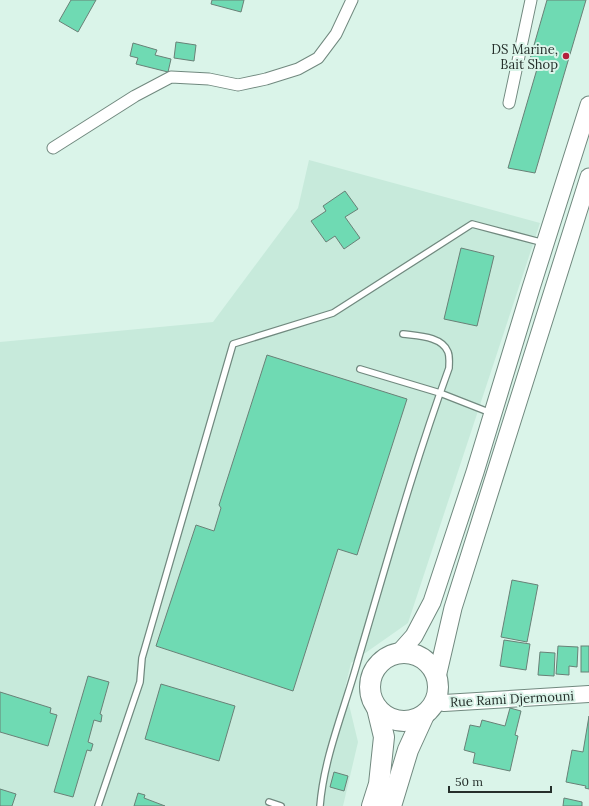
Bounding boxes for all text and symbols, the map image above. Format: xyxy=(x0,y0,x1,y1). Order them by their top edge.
place label: DS Marine, Bait Shop xyxy=(491,41,558,73)
marker: DS Marine, Bait Shop xyxy=(561,51,571,61)
street label: Rue Rami Djermouni xyxy=(450,687,575,711)
scale bar xyxy=(449,768,551,794)
text: 50 m xyxy=(455,774,483,789)

